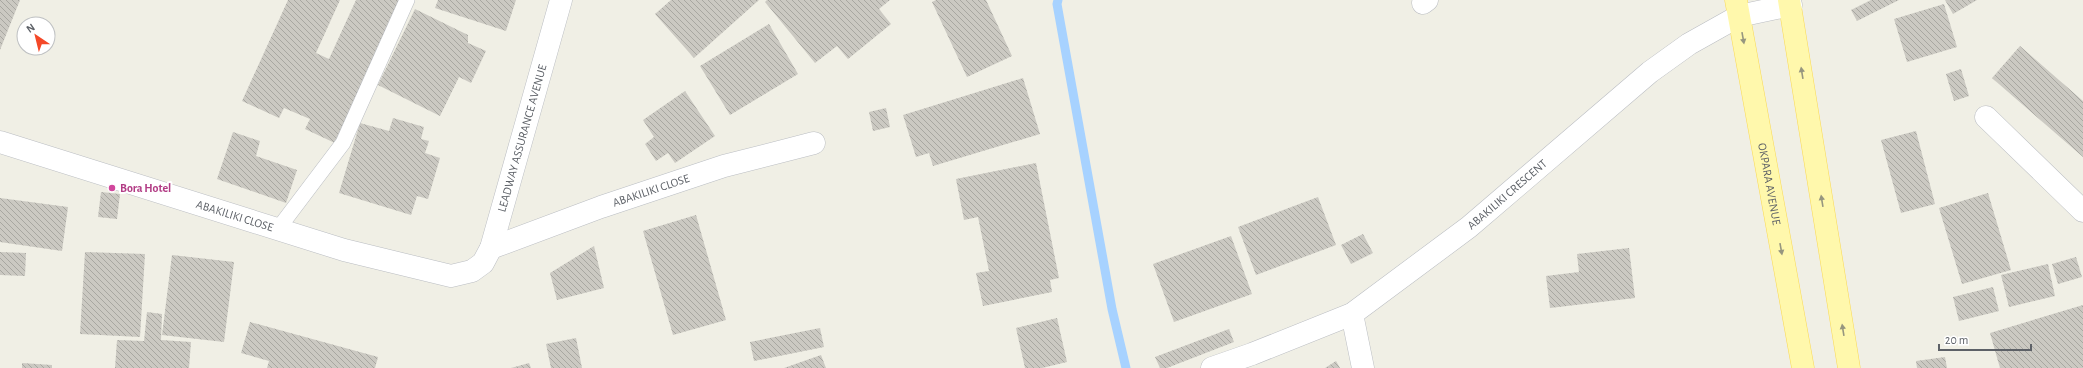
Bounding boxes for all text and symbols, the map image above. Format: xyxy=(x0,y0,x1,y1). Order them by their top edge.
north arrow xyxy=(16,16,56,56)
text: N xyxy=(24,22,37,35)
one-way arrow xyxy=(1741,32,1747,44)
street label: LEADWAY ASSURANCE AVENUE xyxy=(495,63,549,213)
one-way arrow xyxy=(1799,67,1805,79)
street label: OKPARA AVENUE xyxy=(1756,142,1783,226)
street label: ABAKILIKI CRESCENT xyxy=(1465,157,1549,232)
street label: ABAKILIKI CLOSE xyxy=(611,172,691,209)
place label: Bora Hotel xyxy=(120,182,171,194)
marker: Bora Hotel xyxy=(107,183,117,193)
one-way arrow xyxy=(1819,195,1825,207)
street label: ABAKILIKI CLOSE xyxy=(195,198,275,233)
one-way arrow xyxy=(1779,243,1785,255)
one-way arrow xyxy=(1840,323,1846,336)
scale bar xyxy=(1939,326,2031,352)
text: 20 m xyxy=(1945,334,1968,346)

